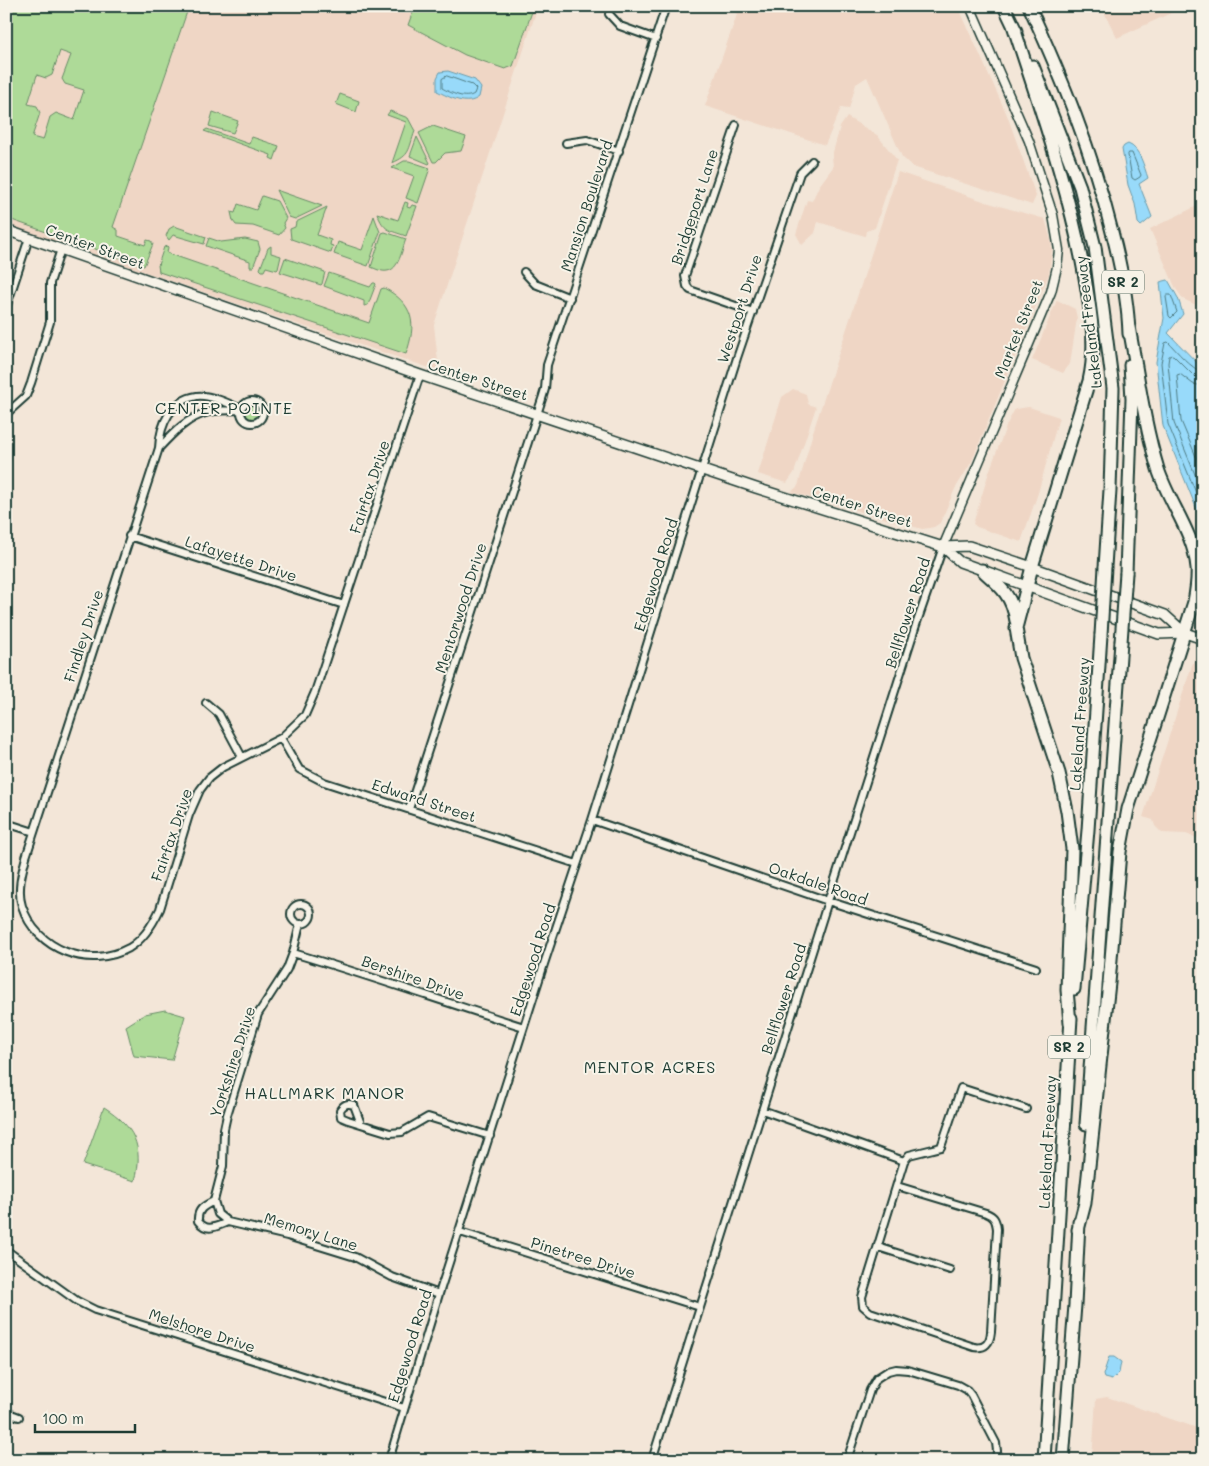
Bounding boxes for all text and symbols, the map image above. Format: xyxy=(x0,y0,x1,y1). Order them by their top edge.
street label: Mansion Boulevard xyxy=(555,137,617,274)
street label: Bridgeport Lane xyxy=(666,146,722,267)
street label: Center Street xyxy=(43,219,148,273)
street label: Westport Drive xyxy=(712,252,766,366)
street label: Lakeland Freeway xyxy=(1070,254,1106,390)
road number: SR 2 xyxy=(1102,270,1144,294)
street label: Market Street xyxy=(989,276,1047,381)
street label: Center Street xyxy=(426,353,531,405)
district label: CENTER POINTE xyxy=(155,397,293,418)
street label: Fairfax Drive xyxy=(345,437,394,536)
street label: Center Street xyxy=(810,480,915,532)
street label: Edgewood Road xyxy=(628,516,682,634)
street label: Lafayette Drive xyxy=(183,531,300,586)
street label: Mentorwood Drive xyxy=(430,540,491,675)
street label: Bellflower Road xyxy=(880,555,934,671)
street label: Findley Drive xyxy=(59,587,107,684)
street label: Lakeland Freeway xyxy=(1064,656,1094,791)
street label: Edward Street xyxy=(370,774,479,826)
street label: Fairfax Drive xyxy=(146,786,196,884)
street label: Oakdale Road xyxy=(766,857,870,909)
street label: Edgewood Road xyxy=(504,901,560,1019)
street label: Bellflower Road xyxy=(756,941,810,1057)
street label: Bershire Drive xyxy=(359,950,468,1004)
street label: Yorkshire Drive xyxy=(205,1004,259,1120)
road number: SR 2 xyxy=(1048,1036,1090,1058)
district label: MENTOR ACRES xyxy=(584,1056,716,1077)
street label: Lakeland Freeway xyxy=(1034,1075,1060,1209)
district label: HALLMARK MANOR xyxy=(245,1082,405,1103)
street label: Memory Lane xyxy=(262,1207,361,1255)
street label: Pinetree Drive xyxy=(528,1232,638,1282)
street label: Edgewood Road xyxy=(382,1287,436,1405)
street label: Melshore Drive xyxy=(146,1303,258,1357)
scale bar xyxy=(35,1401,135,1433)
text: 100 m xyxy=(42,1408,84,1428)

